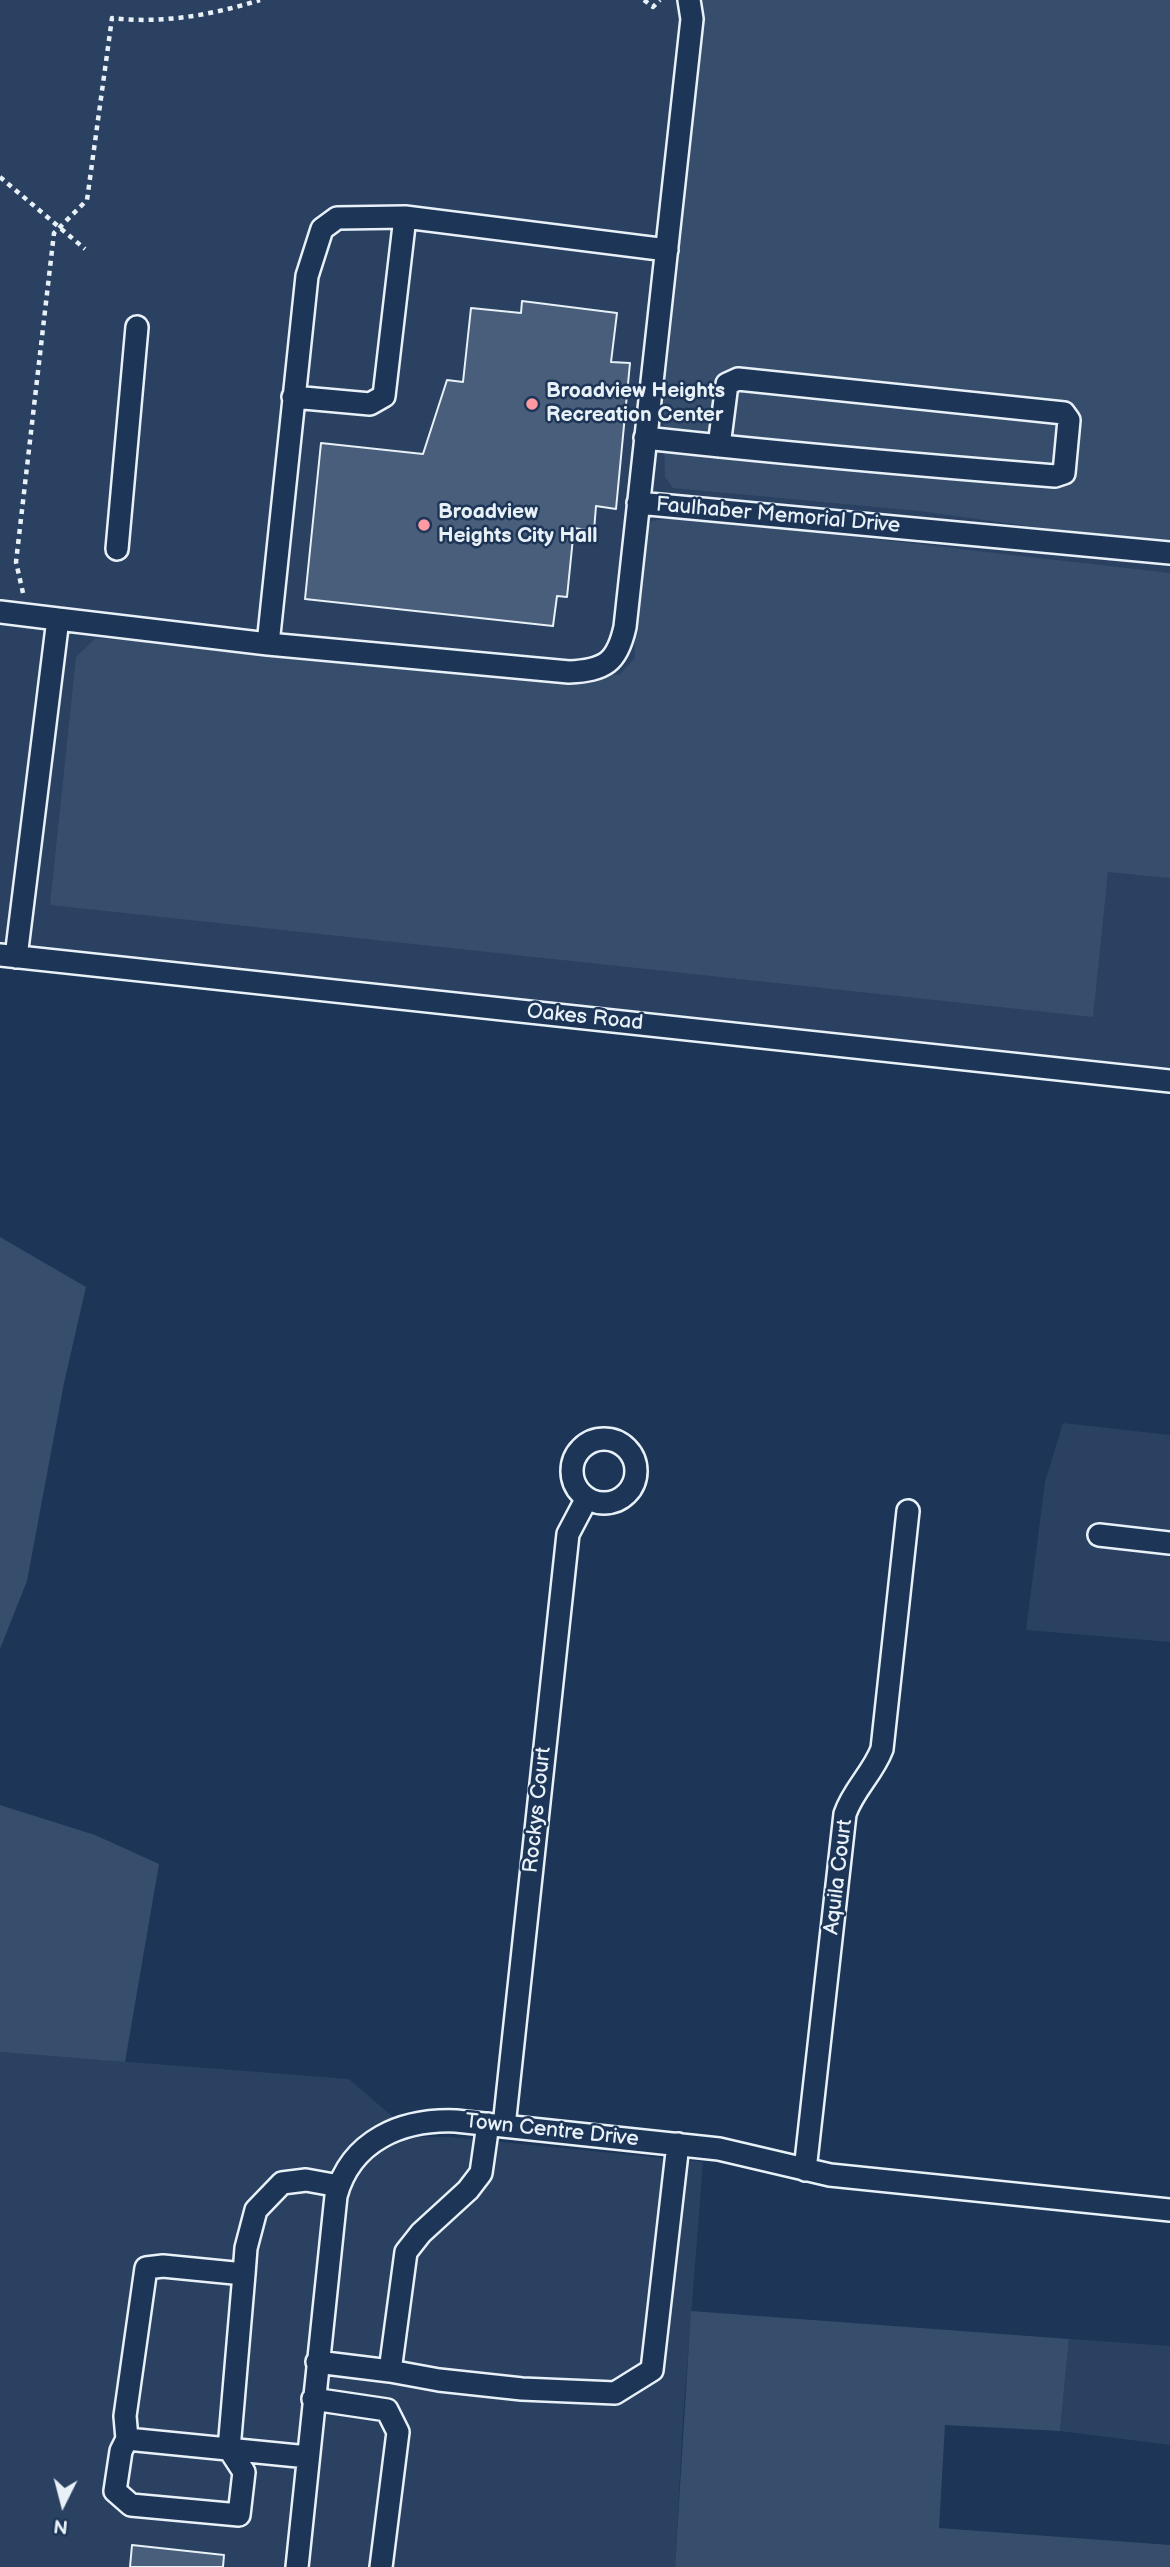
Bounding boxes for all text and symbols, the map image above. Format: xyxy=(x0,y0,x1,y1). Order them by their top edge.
place label: Broadview Heights Recreation Center xyxy=(546,379,725,429)
marker: Broadview Heights Recreation Center xyxy=(524,396,540,412)
street label: Faulhaber Memorial Drive xyxy=(655,493,901,539)
place label: Broadview Heights City Hall xyxy=(438,500,598,550)
marker: Broadview Heights City Hall xyxy=(416,517,432,533)
street label: Oakes Road xyxy=(526,999,644,1037)
street label: Rockys Court xyxy=(519,1746,557,1874)
street label: Aquila Court xyxy=(819,1818,859,1936)
street label: Town Centre Drive xyxy=(464,2109,640,2153)
north arrow xyxy=(28,2469,98,2539)
text: N xyxy=(52,2513,69,2538)

